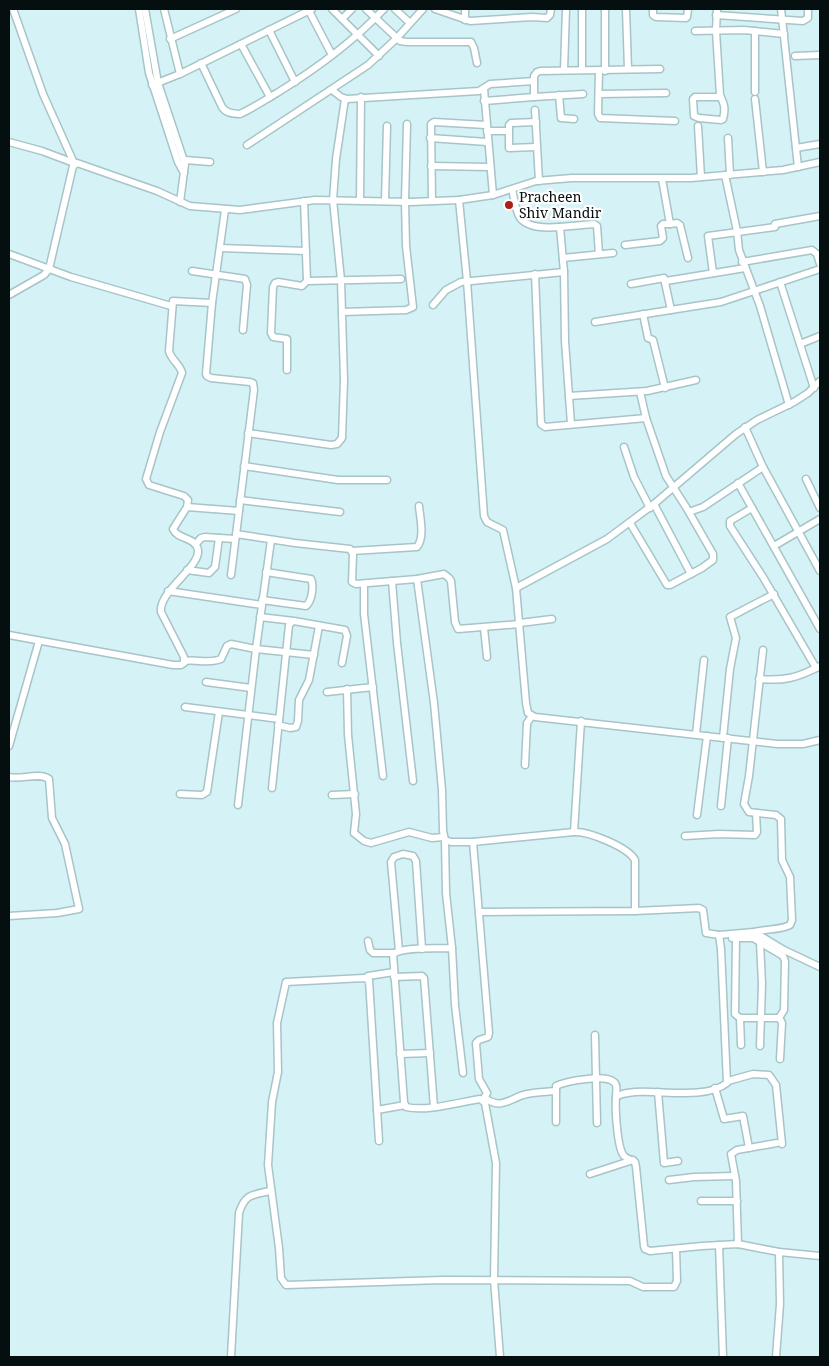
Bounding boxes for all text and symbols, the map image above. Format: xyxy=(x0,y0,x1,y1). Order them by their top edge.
place label: Pracheen Shiv Mandir xyxy=(519,187,602,222)
marker: Pracheen Shiv Mandir xyxy=(503,199,515,211)

